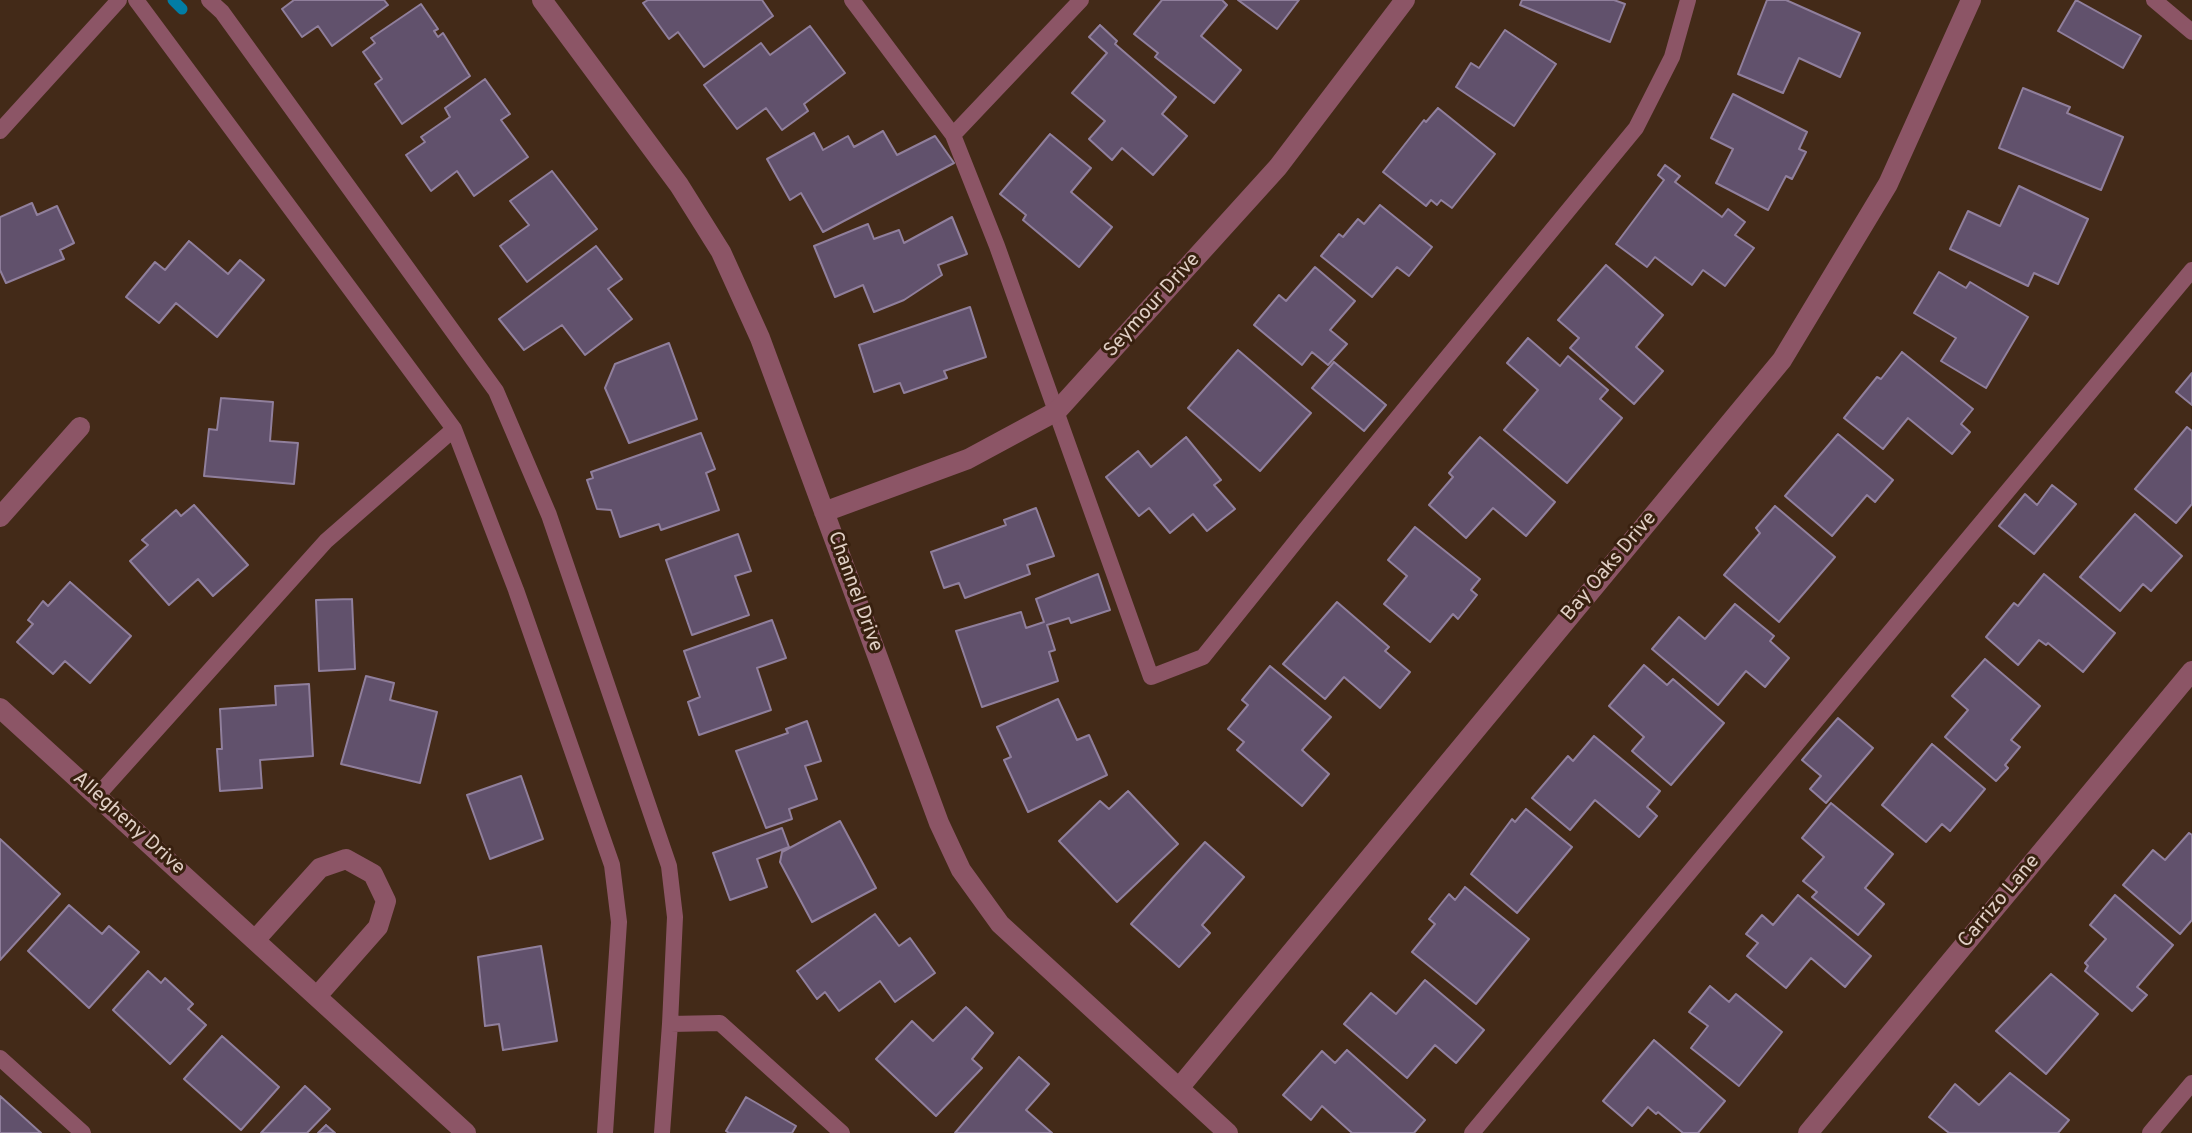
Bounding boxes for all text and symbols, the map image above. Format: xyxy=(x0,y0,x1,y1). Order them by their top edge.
street label: Seymour Drive xyxy=(1100,249,1206,363)
street label: Bay Oaks Drive xyxy=(1557,507,1663,627)
street label: Channel Drive xyxy=(821,529,887,655)
street label: Allegheny Drive xyxy=(67,767,189,881)
street label: Carrizo Lane xyxy=(1954,851,2046,953)

